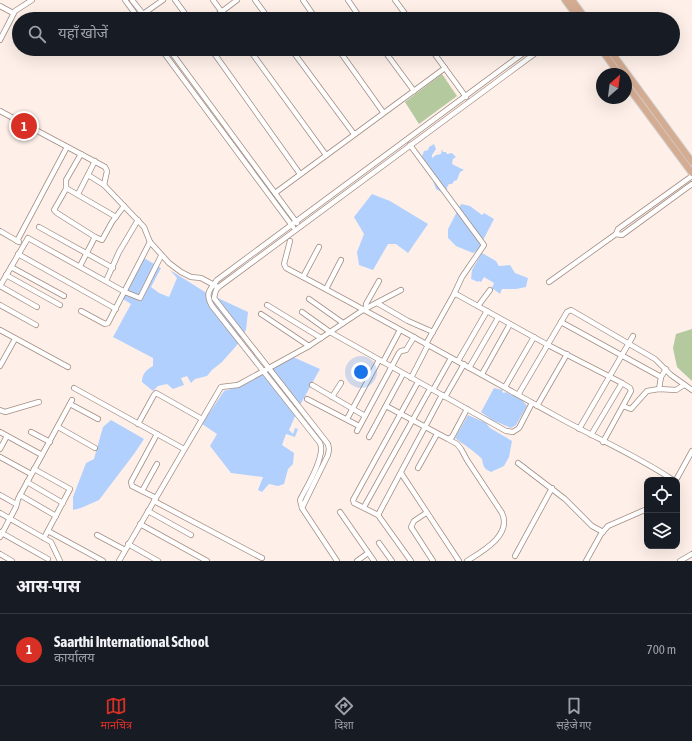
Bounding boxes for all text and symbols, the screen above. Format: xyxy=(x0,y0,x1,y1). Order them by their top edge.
search box xyxy=(12,12,680,56)
icon: search xyxy=(26,23,48,45)
text: यहाँ खोजें xyxy=(58,24,108,41)
north arrow xyxy=(596,68,632,104)
pin: 1 xyxy=(11,111,37,141)
your location xyxy=(351,362,371,382)
map controls xyxy=(644,477,680,549)
button: locate xyxy=(644,477,680,513)
button: layers xyxy=(644,513,680,549)
text: आस-पास xyxy=(16,576,80,596)
text: Saarthi International School xyxy=(54,633,209,650)
text: 1 xyxy=(26,642,32,657)
text: 700 m xyxy=(647,642,676,657)
text: कार्यालय xyxy=(54,650,95,665)
tab: मानचित्र xyxy=(101,695,132,733)
tab: दिशा xyxy=(333,695,355,733)
tab: सहेजे गए xyxy=(556,695,591,733)

